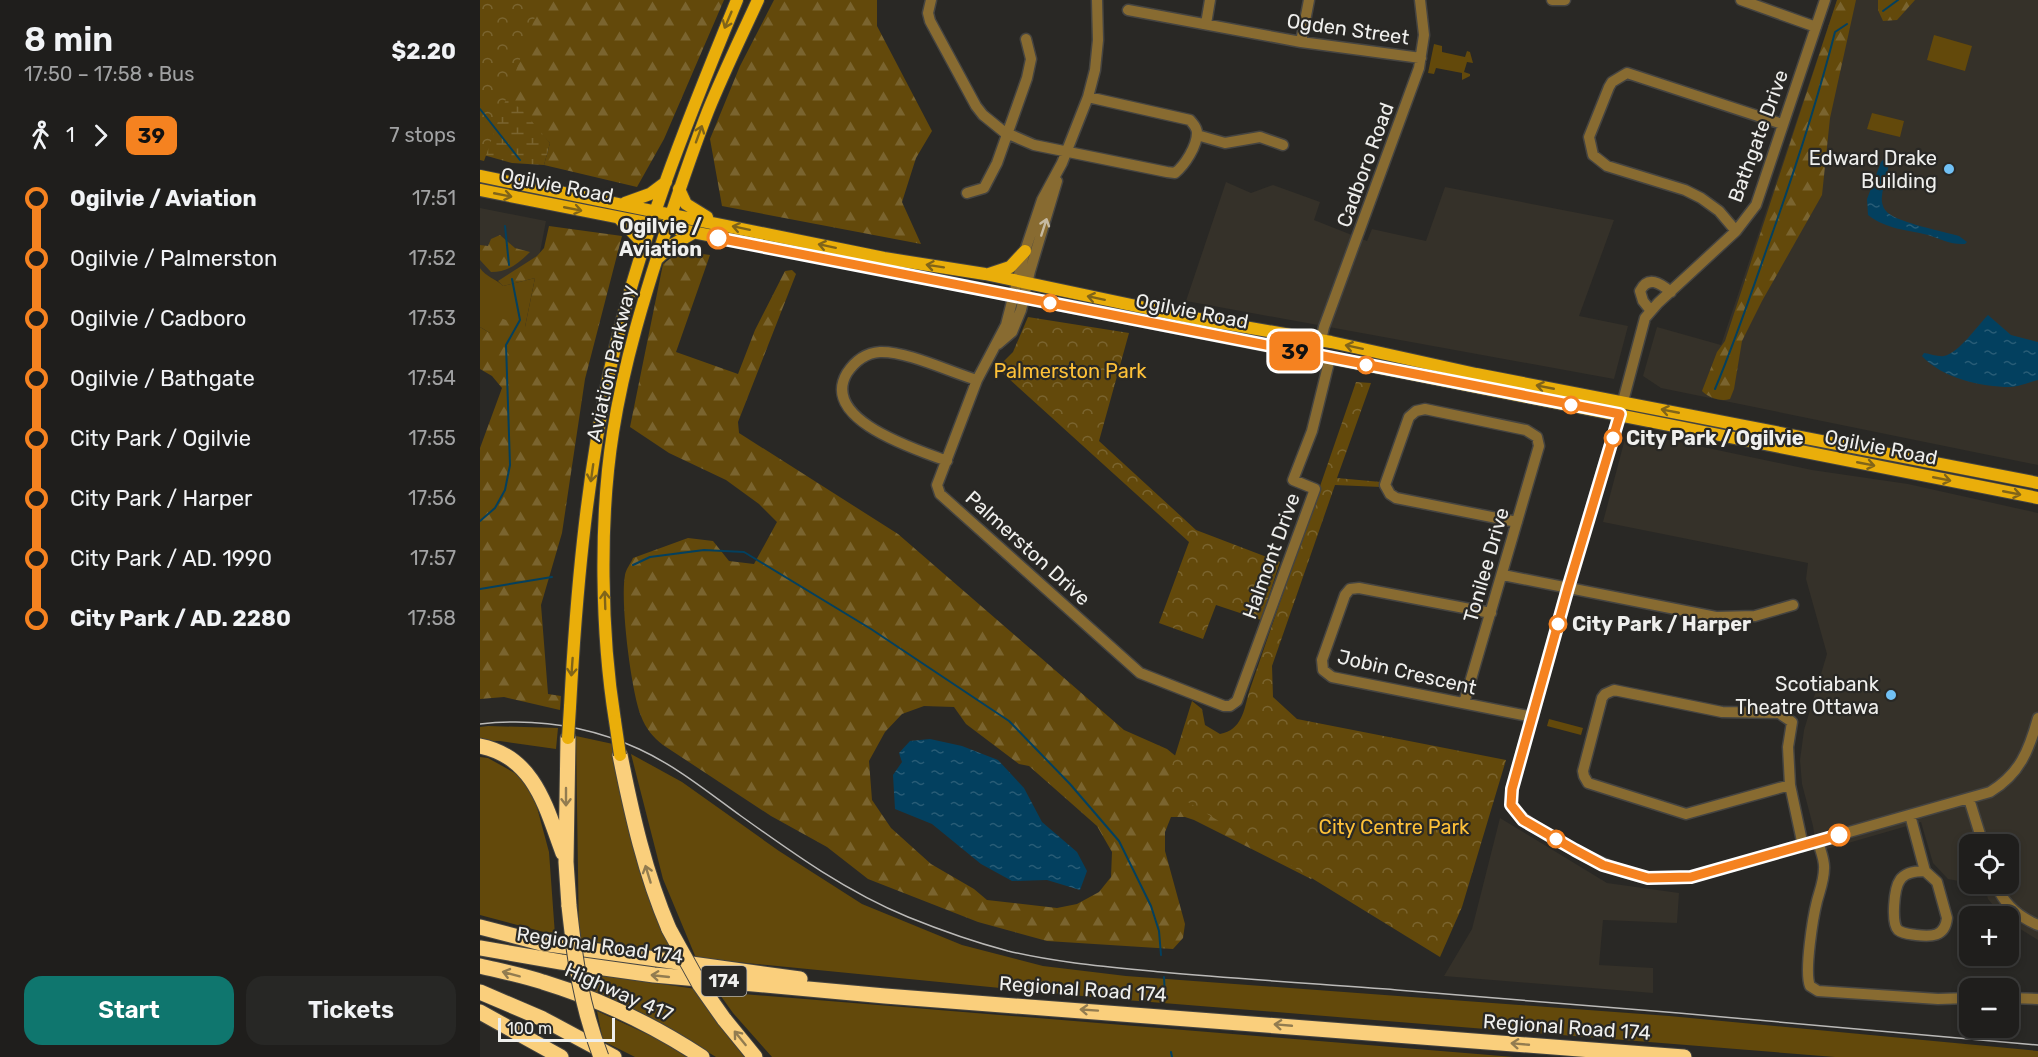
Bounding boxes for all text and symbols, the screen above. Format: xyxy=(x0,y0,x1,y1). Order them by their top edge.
street label: Ogden Street xyxy=(1285,9,1411,49)
one-way arrow xyxy=(722,11,733,29)
text: 8 min xyxy=(24,20,113,59)
text: $2.20 xyxy=(391,38,456,65)
text: 17:50 – 17:58 · Bus xyxy=(24,62,194,86)
street label: Bathgate Drive xyxy=(1723,66,1793,206)
street label: Cadboro Road xyxy=(1331,99,1399,231)
icon: walk xyxy=(24,119,57,152)
icon: forward xyxy=(84,119,117,152)
text: 1 xyxy=(66,123,75,147)
text: 39 xyxy=(138,123,165,148)
text: 7 stops xyxy=(389,123,456,147)
one-way arrow xyxy=(695,125,706,144)
place label: Edward Drake Building xyxy=(1809,146,1937,193)
street label: Ogilvie Road xyxy=(498,162,616,208)
marker: Edward Drake Building xyxy=(1942,162,1956,176)
text: Ogilvie / Aviation xyxy=(70,185,257,212)
text: 17:51 xyxy=(412,186,456,210)
one-way arrow xyxy=(494,189,513,201)
one-way arrow xyxy=(563,204,582,215)
place label: Ogilvie / Aviation xyxy=(619,214,702,261)
one-way arrow xyxy=(1039,218,1050,237)
one-way arrow xyxy=(732,222,751,233)
marker: Ogilvie / Aviation xyxy=(707,227,729,249)
one-way arrow xyxy=(818,240,837,251)
text: Ogilvie / Palmerston xyxy=(70,245,277,272)
text: 17:52 xyxy=(408,246,456,270)
one-way arrow xyxy=(926,260,945,271)
street label: Aviation Parkway xyxy=(581,282,641,444)
street label: Ogilvie Road xyxy=(1133,288,1251,334)
one-way arrow xyxy=(1087,292,1107,303)
unlabelled marker xyxy=(1041,294,1059,312)
text: Ogilvie / Cadboro xyxy=(70,305,246,332)
text: 17:53 xyxy=(408,306,456,330)
line badge: 39 xyxy=(1268,332,1322,370)
text: 39 xyxy=(1281,339,1309,364)
one-way arrow xyxy=(1345,341,1365,352)
unlabelled marker xyxy=(1357,356,1375,374)
park label: Palmerston Park xyxy=(993,359,1147,383)
text: Ogilvie / Bathgate xyxy=(70,365,255,392)
text: 17:54 xyxy=(408,366,456,390)
one-way arrow xyxy=(1536,381,1555,392)
unlabelled marker xyxy=(1562,396,1580,414)
one-way arrow xyxy=(1661,405,1680,416)
street label: Ogilvie Road xyxy=(1822,424,1940,470)
text: City Park / Ogilvie xyxy=(70,425,251,452)
text: 17:55 xyxy=(408,426,456,450)
place label: City Park / Ogilvie xyxy=(1626,426,1804,450)
marker: City Park / Ogilvie xyxy=(1604,429,1622,447)
one-way arrow xyxy=(1856,459,1876,470)
one-way arrow xyxy=(586,463,597,483)
one-way arrow xyxy=(1932,474,1952,485)
text: City Park / Harper xyxy=(70,485,252,512)
text: 17:56 xyxy=(408,486,456,510)
street label: Palmerston Drive xyxy=(961,486,1095,610)
one-way arrow xyxy=(2002,488,2021,499)
street label: Halmont Drive xyxy=(1237,490,1305,622)
street label: Tonilee Drive xyxy=(1458,505,1514,625)
text: City Park / AD. 1990 xyxy=(70,545,272,572)
text: 17:57 xyxy=(410,546,456,570)
one-way arrow xyxy=(600,591,611,611)
text: City Park / AD. 2280 xyxy=(70,605,291,632)
text: 17:58 xyxy=(407,606,456,630)
place label: City Park / Harper xyxy=(1572,612,1751,636)
marker: City Park / Harper xyxy=(1549,615,1567,633)
street label: Jobin Crescent xyxy=(1335,644,1479,700)
one-way arrow xyxy=(567,657,578,677)
place label: Scotiabank Theatre Ottawa xyxy=(1735,672,1880,719)
marker: Scotiabank Theatre Ottawa xyxy=(1884,688,1898,702)
one-way arrow xyxy=(560,786,572,806)
park label: City Centre Park xyxy=(1319,815,1470,839)
unlabelled marker xyxy=(1828,824,1850,846)
unlabelled marker xyxy=(1547,830,1565,848)
map controls xyxy=(1959,834,2019,1038)
button: locate xyxy=(1959,834,2019,894)
one-way arrow xyxy=(642,865,653,884)
button: + xyxy=(1959,906,2019,966)
street label: Regional Road 174 xyxy=(515,921,685,969)
street label: Highway 417 xyxy=(561,957,677,1027)
road number: 174 xyxy=(702,966,746,996)
one-way arrow xyxy=(502,968,521,979)
one-way arrow xyxy=(651,970,671,981)
street label: Regional Road 174 xyxy=(998,971,1168,1007)
button: Start xyxy=(24,976,234,1045)
button: Tickets xyxy=(246,976,456,1045)
button: − xyxy=(1959,978,2019,1038)
one-way arrow xyxy=(1079,1005,1099,1016)
street label: Regional Road 174 xyxy=(1482,1009,1652,1045)
scale bar xyxy=(498,1015,615,1042)
text: 100 m xyxy=(507,1019,552,1038)
one-way arrow xyxy=(1274,1019,1294,1030)
one-way arrow xyxy=(733,1030,746,1046)
one-way arrow xyxy=(1511,1038,1531,1049)

